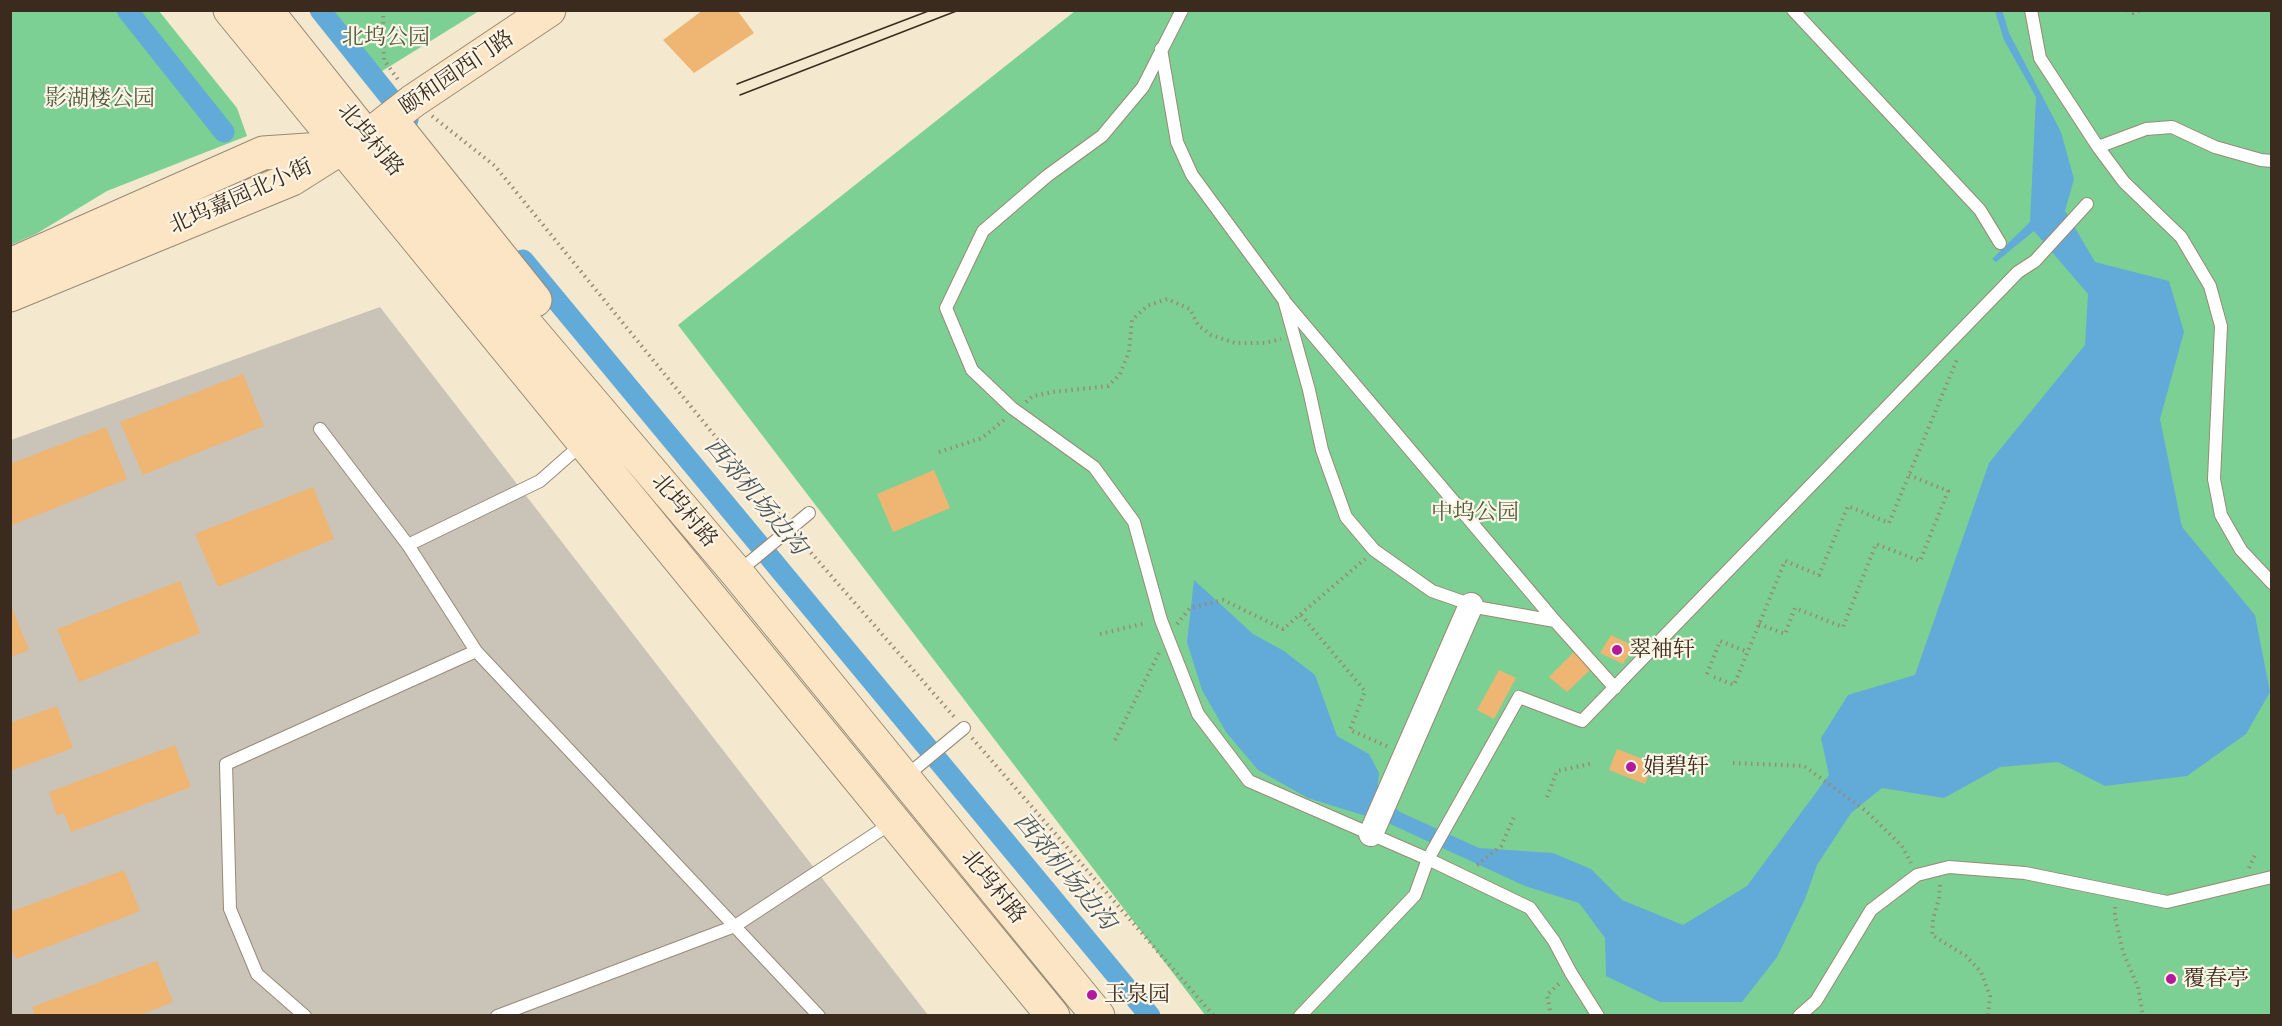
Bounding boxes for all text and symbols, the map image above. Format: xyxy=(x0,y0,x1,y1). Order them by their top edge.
park label: 北坞公园 xyxy=(342,25,430,51)
street label: 颐和园西门路 xyxy=(395,25,519,121)
park label: 影湖楼公园 xyxy=(45,86,155,112)
street label: 北坞村路 xyxy=(332,98,408,182)
street label: 北坞嘉园北小街 xyxy=(165,154,317,240)
water label: 西郊机场边沟 xyxy=(698,433,812,561)
street label: 北坞村路 xyxy=(646,469,722,553)
park label: 中坞公园 xyxy=(1431,500,1519,526)
place label: 翠袖轩 xyxy=(1629,637,1695,663)
marker: 翠袖轩 xyxy=(1610,643,1624,657)
place label: 娟碧轩 xyxy=(1643,754,1709,780)
marker: 娟碧轩 xyxy=(1624,760,1638,774)
water label: 西郊机场边沟 xyxy=(1007,808,1121,936)
street label: 北坞村路 xyxy=(955,844,1031,930)
place label: 覆春亭 xyxy=(2183,966,2249,992)
marker: 覆春亭 xyxy=(2164,972,2178,986)
place label: 玉泉园 xyxy=(1104,982,1170,1008)
marker: 玉泉园 xyxy=(1085,988,1099,1002)

